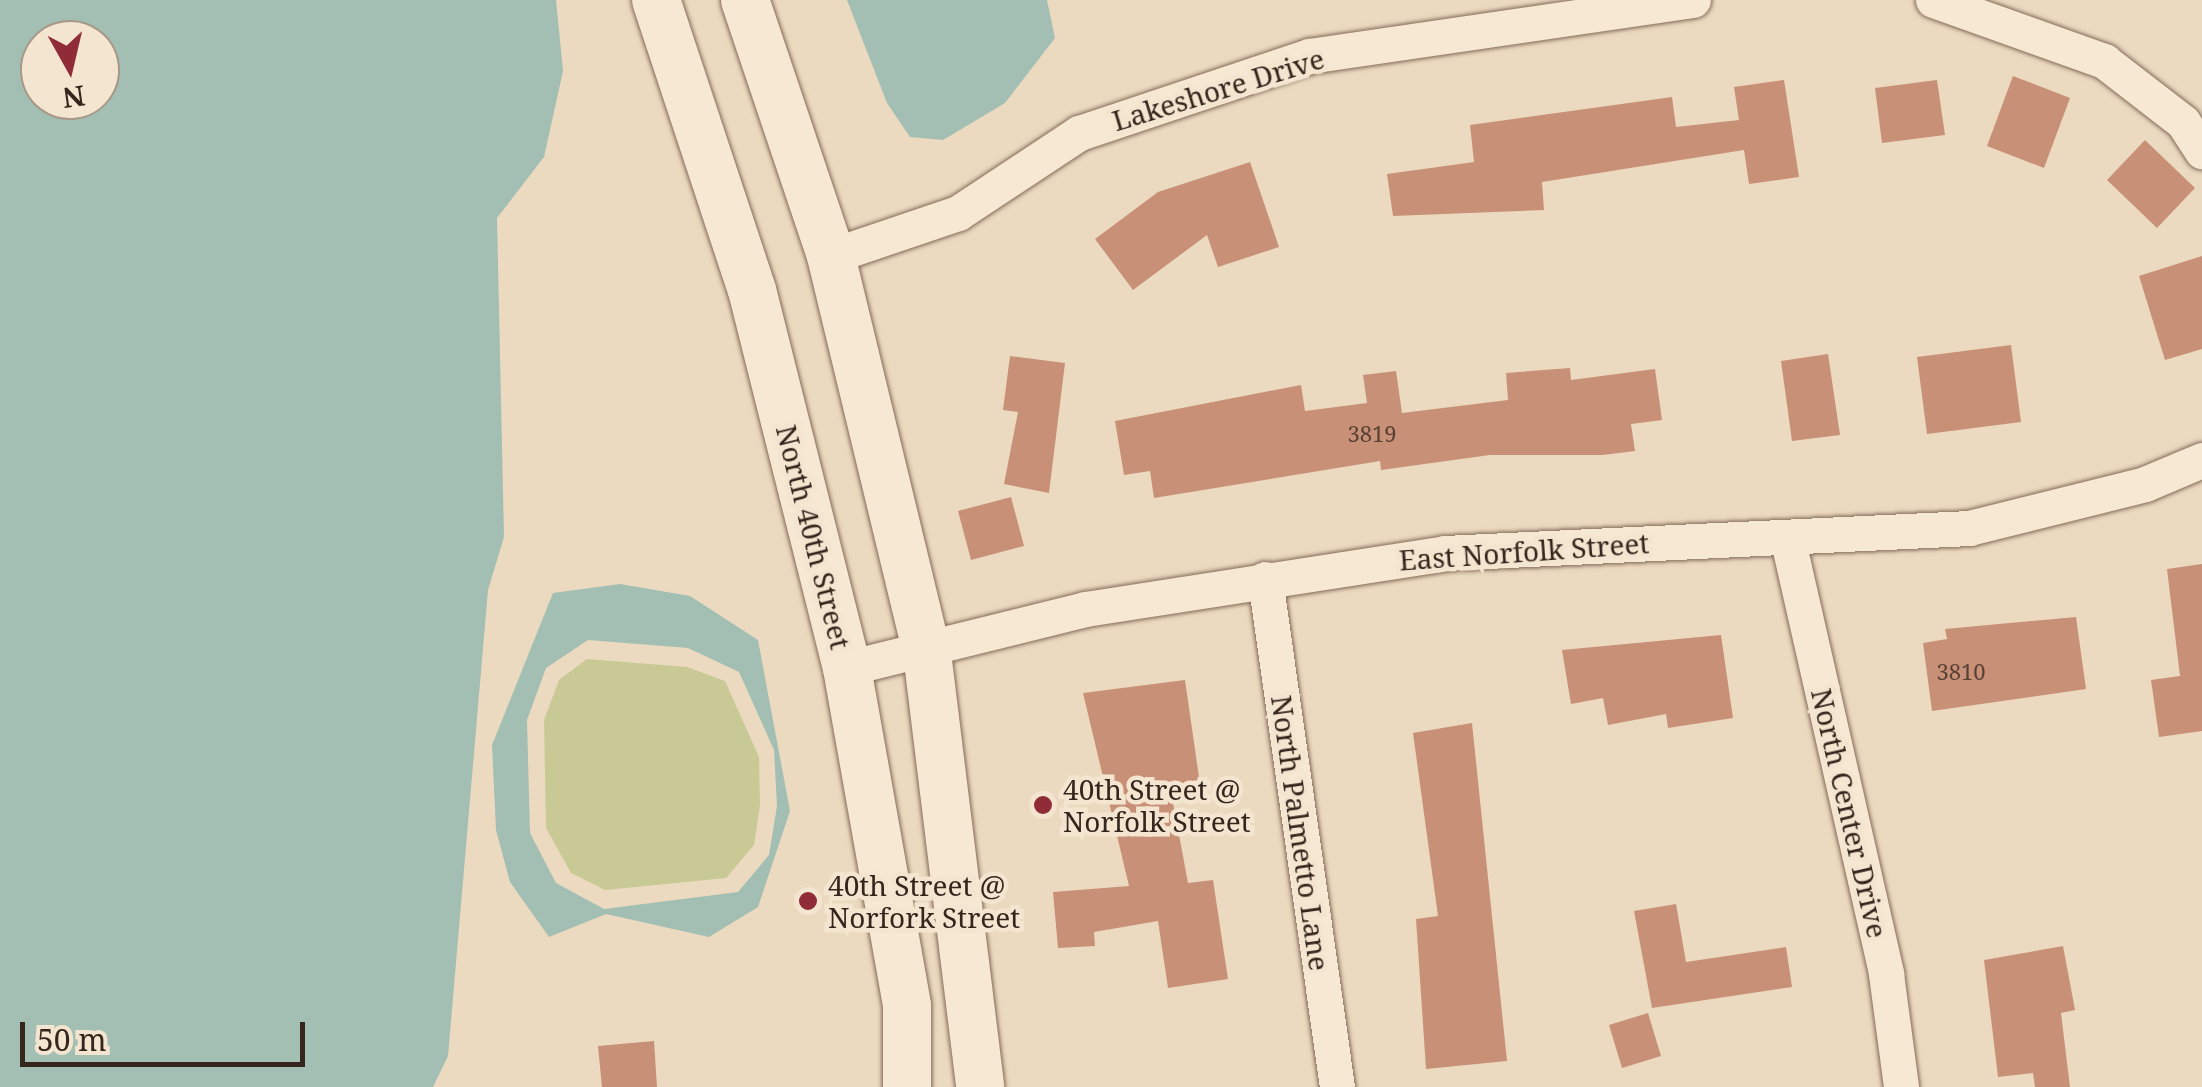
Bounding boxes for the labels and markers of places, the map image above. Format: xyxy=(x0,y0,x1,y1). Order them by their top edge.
place label: 40th Street @ Norfolk Street xyxy=(1063,772,1251,838)
marker: 40th Street @ Norfolk Street xyxy=(1032,794,1054,816)
place label: 40th Street @ Norfork Street xyxy=(828,868,1020,934)
marker: 40th Street @ Norfork Street xyxy=(797,890,819,912)

